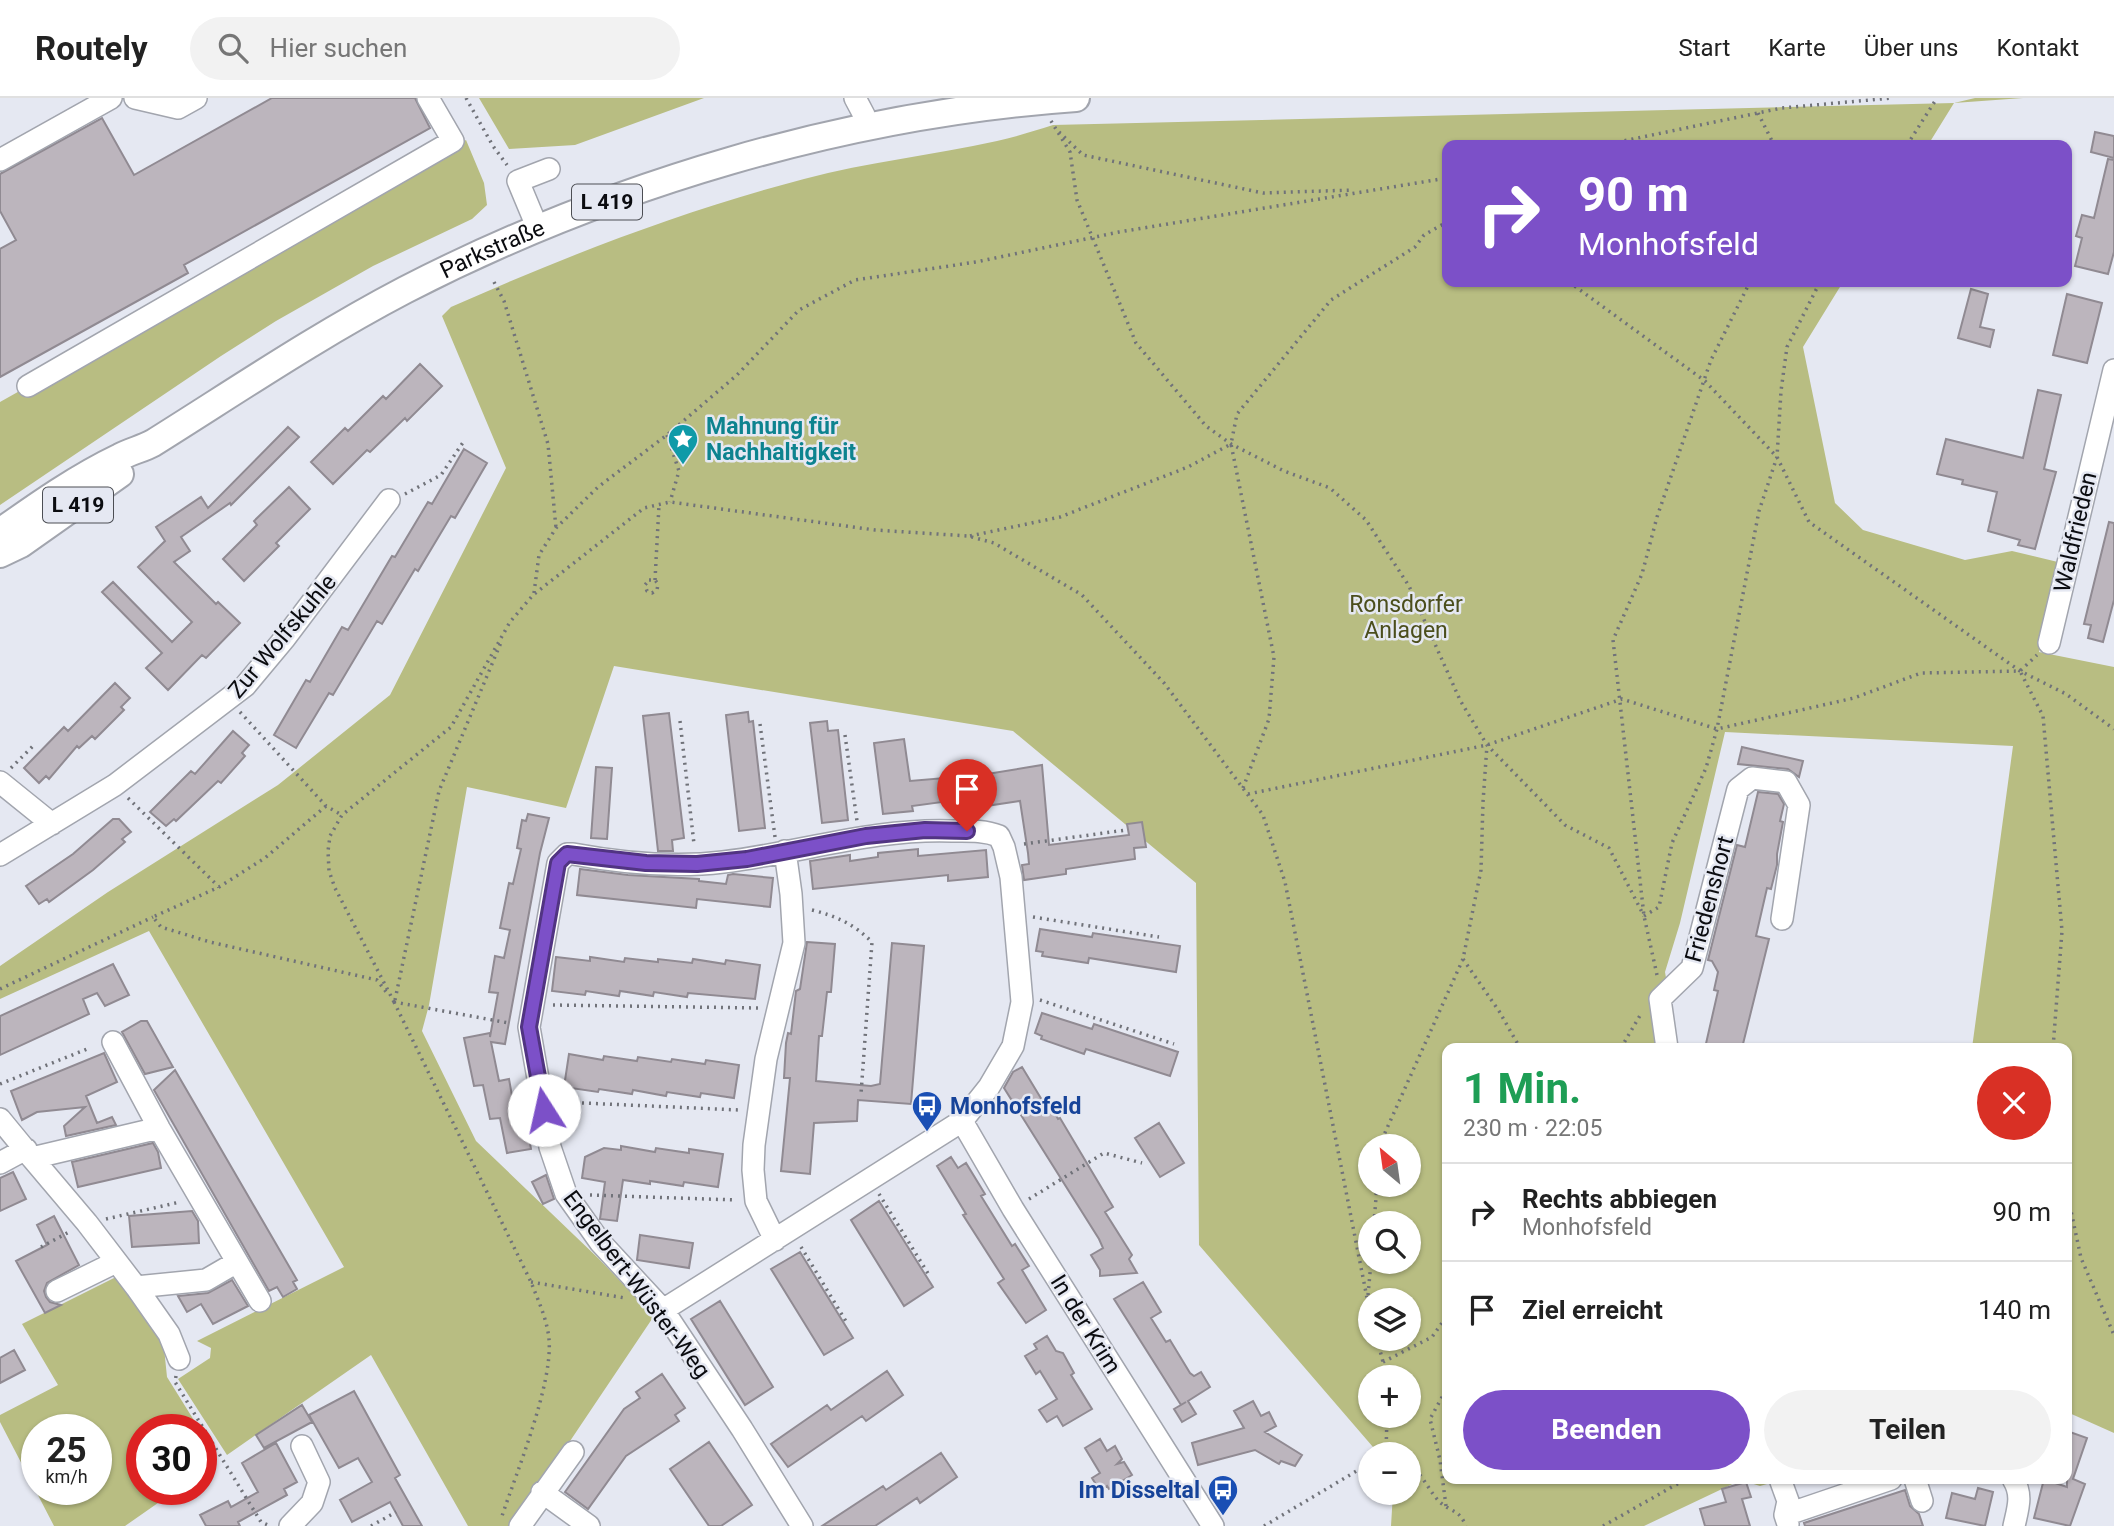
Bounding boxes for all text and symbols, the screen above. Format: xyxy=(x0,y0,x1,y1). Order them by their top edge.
search box xyxy=(190,17,680,80)
text: Routely xyxy=(35,29,148,68)
icon: search xyxy=(214,29,252,67)
text: Hier suchen xyxy=(270,33,407,63)
text: Start xyxy=(1679,34,1730,62)
text: Karte xyxy=(1768,34,1826,62)
text: Über uns xyxy=(1864,34,1958,62)
text: Kontakt xyxy=(1996,34,2079,62)
text: 90 m xyxy=(1578,166,1689,223)
icon: right xyxy=(1463,168,1554,259)
road number: L 419 xyxy=(572,184,642,220)
street label: Parkstraße xyxy=(436,214,549,284)
text: Monhofsfeld xyxy=(1578,225,1759,263)
place label: Mahnung für Nachhaltigkeit xyxy=(706,413,856,466)
place icon: Mahnung für Nachhaltigkeit xyxy=(666,422,700,466)
street label: Waldfrieden xyxy=(2049,469,2102,595)
road number: L 419 xyxy=(43,488,113,522)
street label: Zur Wolfskuhle xyxy=(223,569,342,704)
park label: Ronsdorfer Anlagen xyxy=(1349,591,1463,644)
pin xyxy=(937,759,997,831)
icon: arrive xyxy=(948,770,986,808)
street label: Friedenshort xyxy=(1680,833,1739,965)
text: 1 Min. xyxy=(1463,1064,1581,1113)
button: close xyxy=(1977,1066,2051,1140)
position arrow xyxy=(507,1073,581,1147)
bus stop icon: Monhofsfeld xyxy=(910,1089,944,1133)
place label: Monhofsfeld xyxy=(950,1093,1081,1120)
text: 230 m · 22:05 xyxy=(1463,1115,1602,1142)
north arrow xyxy=(1358,1134,1421,1197)
map controls xyxy=(1358,1134,1421,1505)
text: Rechts abbiegen xyxy=(1522,1184,1717,1214)
street label: Engelbert-Wüster-Weg xyxy=(557,1185,716,1383)
icon: right xyxy=(1463,1193,1501,1231)
text: 90 m xyxy=(1993,1197,2051,1227)
button: search xyxy=(1358,1211,1421,1274)
text: Monhofsfeld xyxy=(1522,1214,1652,1241)
street label: In der Krim xyxy=(1045,1270,1127,1379)
button: layers xyxy=(1358,1288,1421,1351)
icon: arrive xyxy=(1463,1291,1501,1329)
text: Ziel erreicht xyxy=(1522,1295,1663,1325)
text: 140 m xyxy=(1978,1295,2051,1325)
button: + xyxy=(1358,1365,1421,1428)
button: Beenden xyxy=(1463,1390,1750,1470)
button: Teilen xyxy=(1764,1390,2051,1470)
speed limit sign: 30 xyxy=(126,1414,217,1505)
text: 25 xyxy=(46,1430,87,1471)
button: − xyxy=(1358,1442,1421,1505)
text: km/h xyxy=(45,1466,88,1487)
bus stop icon: Im Disseltal xyxy=(1206,1473,1240,1517)
place label: Im Disseltal xyxy=(1078,1477,1200,1504)

